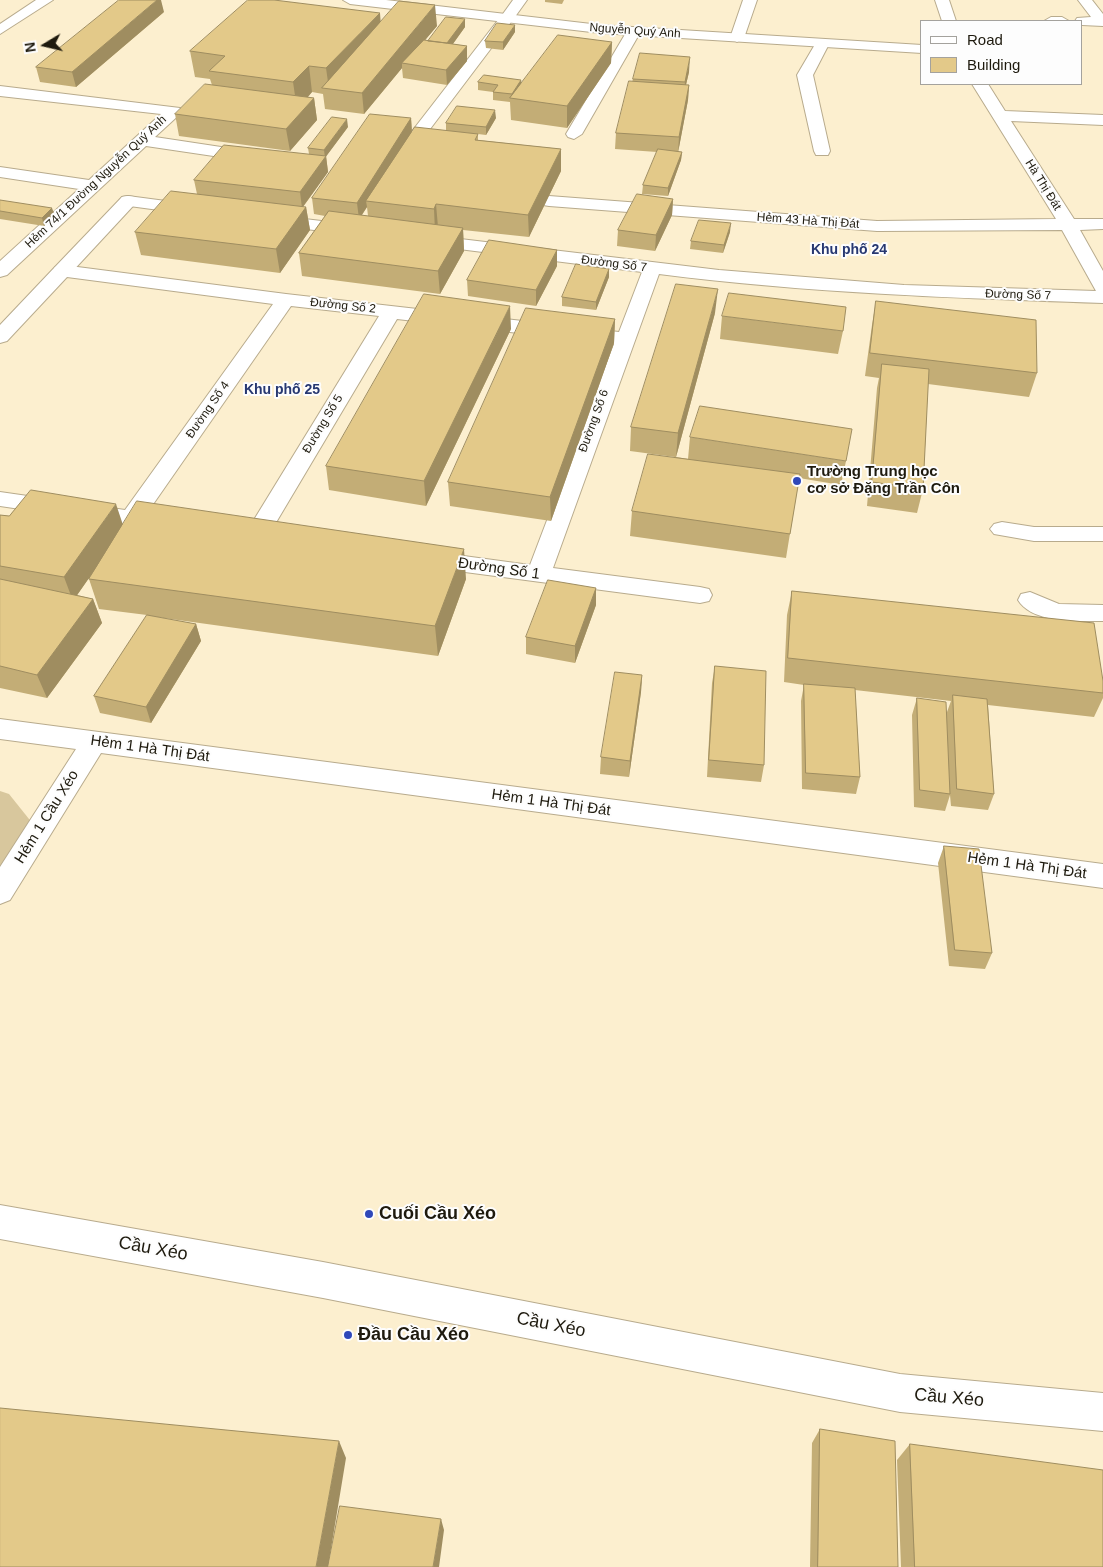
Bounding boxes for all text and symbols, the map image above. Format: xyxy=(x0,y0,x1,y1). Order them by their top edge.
north arrow xyxy=(20,20,70,70)
legend xyxy=(920,20,1083,85)
street label: Nguyễn Quý Anh xyxy=(589,21,681,41)
text: Road xyxy=(967,31,1003,48)
text: N xyxy=(21,41,39,54)
text: Building xyxy=(967,56,1020,73)
street label: Hẻm 74/1 Đường Nguyễn Quý Anh xyxy=(22,113,170,251)
street label: Hà Thị Đát xyxy=(1022,157,1064,213)
street label: Hẻm 43 Hà Thị Đát xyxy=(756,210,860,232)
district label: Khu phố 24 xyxy=(811,242,887,258)
street label: Đường Số 7 xyxy=(580,253,648,275)
street label: Đường Số 7 xyxy=(985,287,1051,303)
street label: Đường Số 2 xyxy=(309,295,377,317)
street label: Đường Số 4 xyxy=(183,379,233,441)
district label: Khu phố 25 xyxy=(244,382,320,398)
street label: Đường Số 6 xyxy=(576,388,612,454)
street label: Đường Số 5 xyxy=(300,392,346,456)
place label: Trường Trung học cơ sở Đặng Trần Côn xyxy=(807,463,960,498)
marker: Trường Trung học cơ sở Đặng Trần Côn xyxy=(791,475,803,487)
street label: Đường Số 1 xyxy=(457,554,541,584)
street label: Hẻm 1 Hà Thị Đát xyxy=(89,732,211,766)
street label: Hẻm 1 Cầu Xéo xyxy=(11,767,83,867)
street label: Hẻm 1 Hà Thị Đát xyxy=(490,786,612,820)
street label: Hẻm 1 Hà Thị Đát xyxy=(966,849,1088,883)
place label: Cuối Cầu Xéo xyxy=(379,1203,496,1225)
marker: Cuối Cầu Xéo xyxy=(363,1208,375,1220)
street label: Cầu Xéo xyxy=(117,1232,189,1266)
street label: Cầu Xéo xyxy=(515,1308,587,1342)
place label: Đầu Cầu Xéo xyxy=(358,1324,469,1346)
marker: Đầu Cầu Xéo xyxy=(342,1329,354,1341)
street label: Cầu Xéo xyxy=(913,1384,985,1412)

